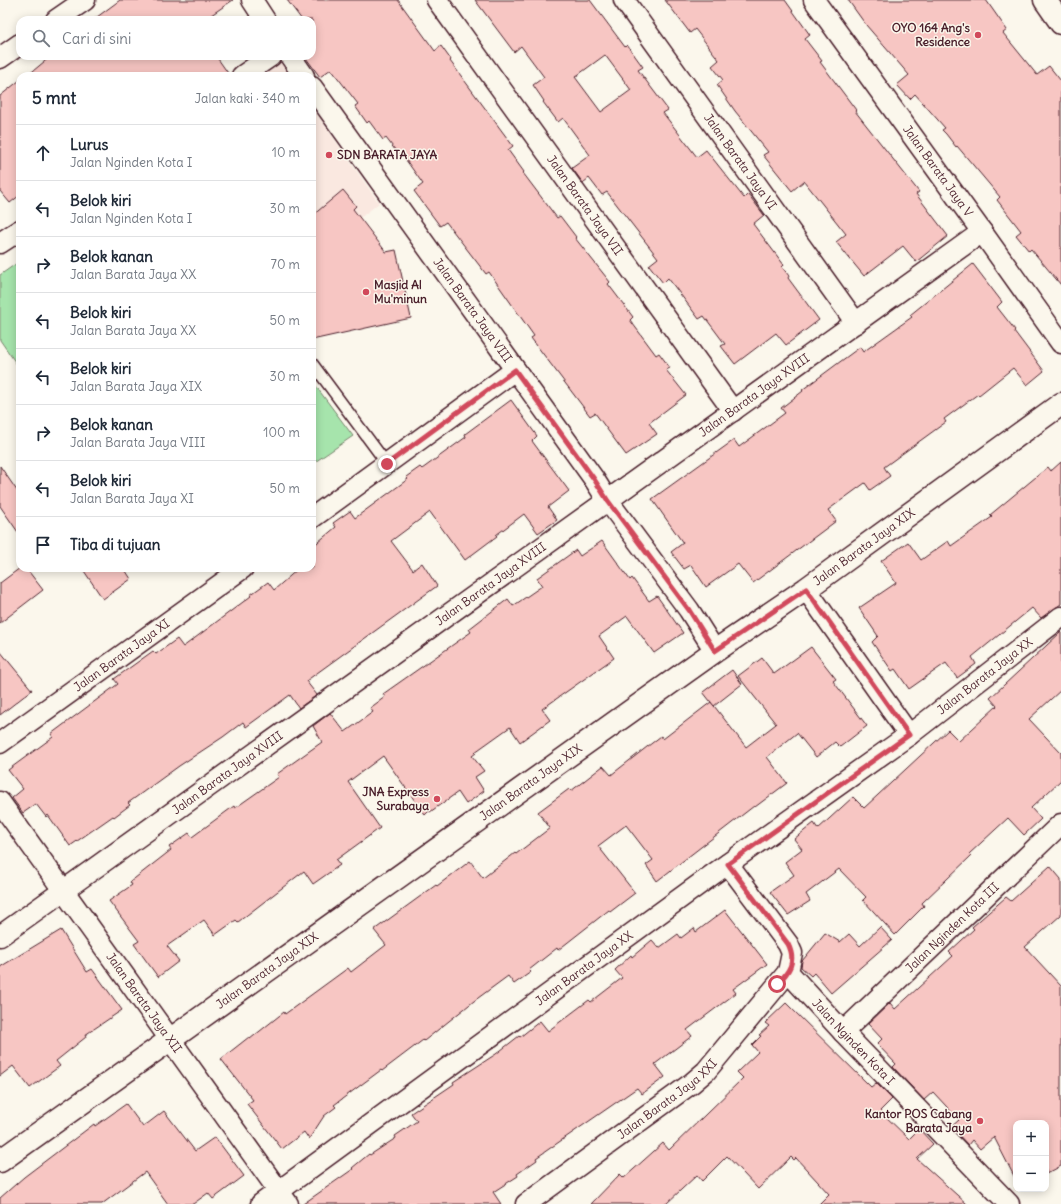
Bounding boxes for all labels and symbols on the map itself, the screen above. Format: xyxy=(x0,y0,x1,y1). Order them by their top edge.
place label: OYO 164 Ang's Residence xyxy=(892,20,971,49)
marker: OYO 164 Ang's Residence xyxy=(973,30,983,40)
street label: Jalan Barata Jaya VI xyxy=(701,110,780,212)
street label: Jalan Barata Jaya V xyxy=(900,122,977,220)
place label: SDN BARATA JAYA xyxy=(337,147,438,162)
marker: SDN BARATA JAYA xyxy=(324,150,334,160)
street label: Jalan Barata Jaya VII xyxy=(544,152,626,258)
street label: Jalan Barata Jaya VIII xyxy=(430,255,516,365)
place label: Masjid Al Mu'minun xyxy=(374,277,427,306)
marker: Masjid Al Mu'minun xyxy=(361,287,371,297)
street label: Jalan Barata Jaya XVIII xyxy=(696,350,812,440)
route end xyxy=(378,455,396,473)
street label: Jalan Barata Jaya XIX xyxy=(810,504,918,588)
street label: Jalan Barata Jaya XVIII xyxy=(432,539,549,628)
street label: Jalan Barata Jaya XI xyxy=(71,615,172,695)
street label: Jalan Barata Jaya XX xyxy=(934,634,1036,717)
street label: Jalan Barata Jaya XVIII xyxy=(169,728,286,817)
street label: Jalan Barata Jaya XIX xyxy=(476,740,585,824)
place label: JNA Express Surabaya xyxy=(362,784,430,814)
marker: JNA Express Surabaya xyxy=(432,794,442,804)
street label: Jalan Nginden Kota III xyxy=(902,879,1002,975)
street label: Jalan Barata Jaya XX xyxy=(532,927,636,1008)
street label: Jalan Barata Jaya XIX xyxy=(213,928,321,1012)
street label: Jalan Barata Jaya XII xyxy=(103,949,185,1056)
route start xyxy=(768,975,786,993)
street label: Jalan Nginden Kota I xyxy=(809,995,898,1088)
street label: Jalan Barata Jaya XXI xyxy=(614,1056,720,1142)
place label: Kantor POS Cabang Barata Jaya xyxy=(865,1106,972,1136)
marker: Kantor POS Cabang Barata Jaya xyxy=(975,1116,985,1126)

